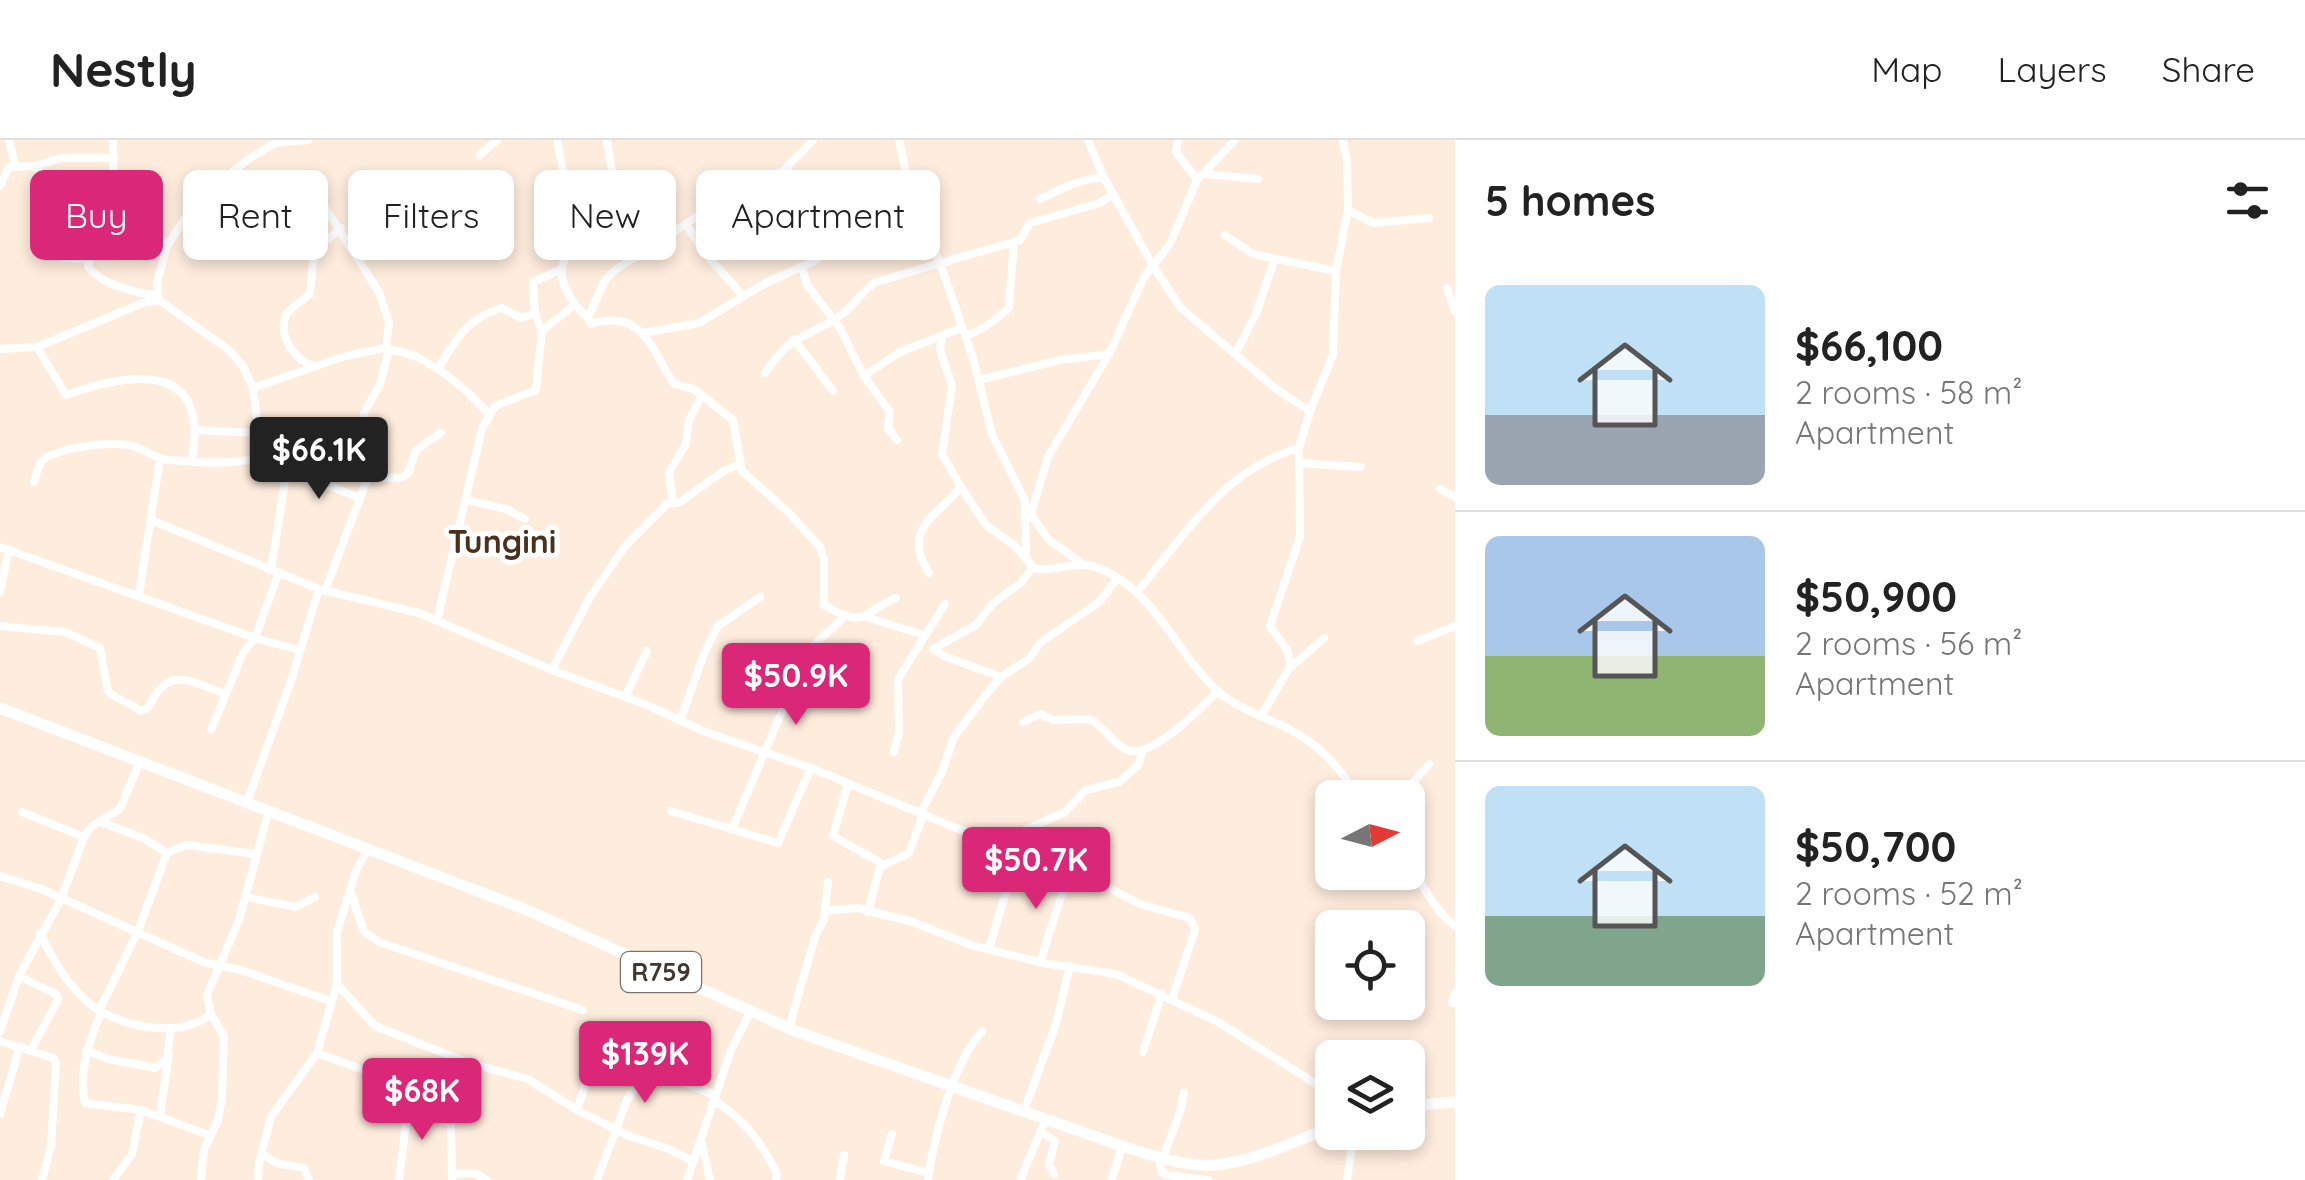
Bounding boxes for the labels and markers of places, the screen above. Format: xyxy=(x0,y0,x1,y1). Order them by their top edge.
pin: $66.1K xyxy=(238,417,400,502)
pin: $50.9K xyxy=(715,643,877,728)
pin: $50.7K xyxy=(955,827,1117,912)
pin: $139K xyxy=(575,1021,715,1106)
pin: $68K xyxy=(363,1058,481,1143)

